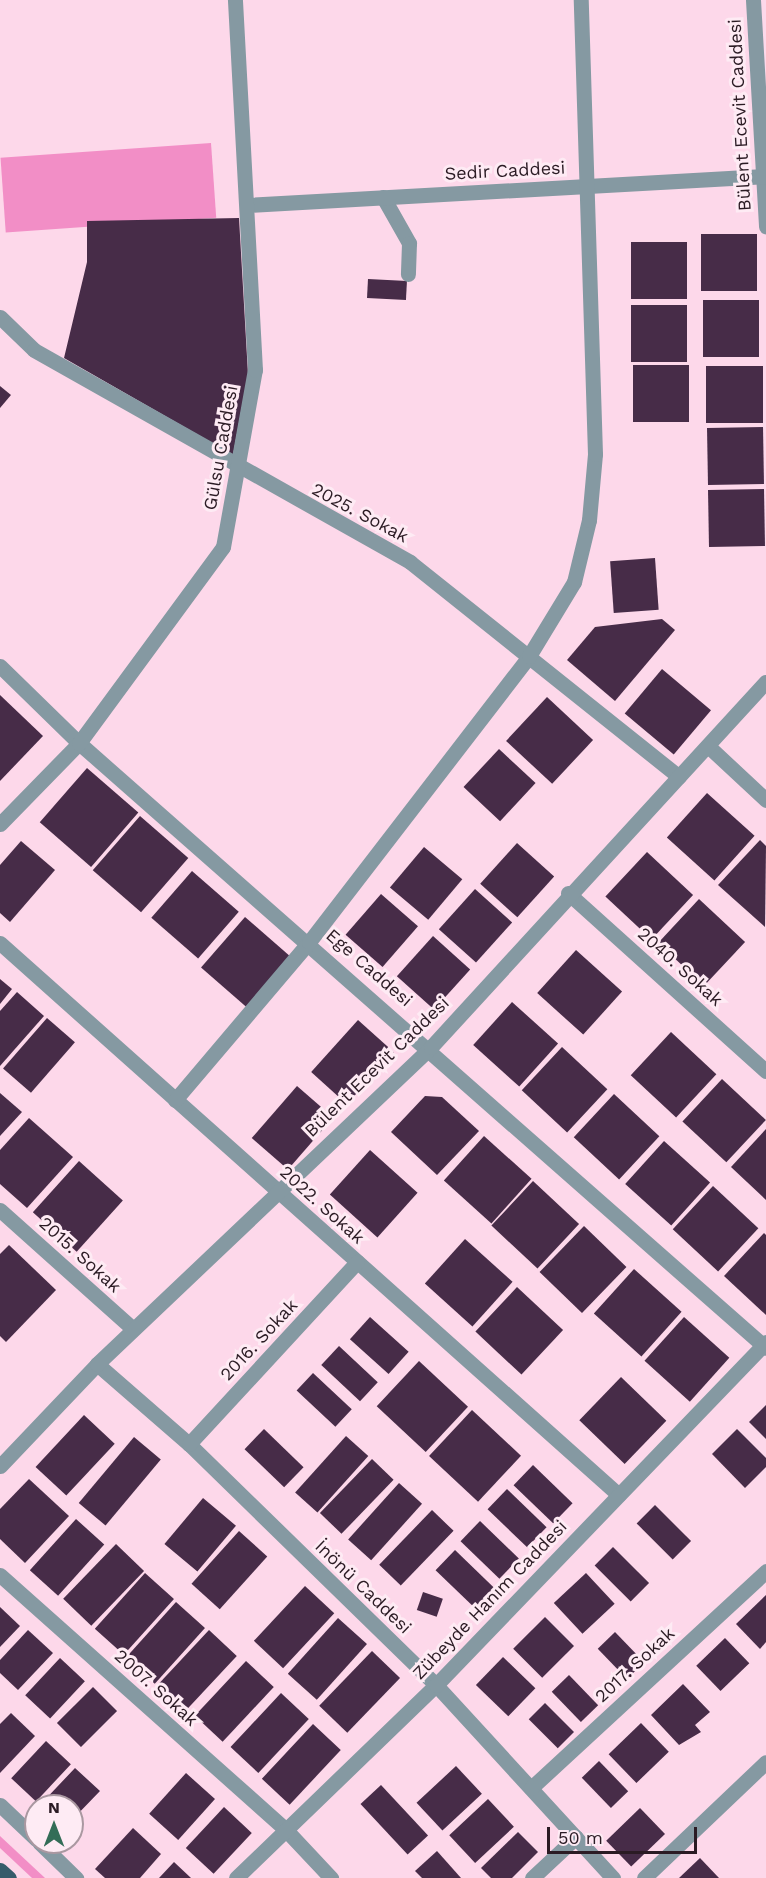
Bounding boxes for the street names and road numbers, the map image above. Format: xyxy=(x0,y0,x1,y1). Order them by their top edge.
street label: Bülent Ecevit Caddesi xyxy=(724,18,756,212)
street label: Sedir Caddesi xyxy=(444,157,566,185)
street label: Gülsu Caddesi xyxy=(199,384,243,512)
street label: 2025. Sokak xyxy=(308,479,412,547)
street label: 2040. Sokak xyxy=(633,923,727,1011)
street label: Ege Caddesi xyxy=(321,925,417,1011)
street label: Bülent Ecevit Caddesi xyxy=(300,992,454,1142)
street label: 2022. Sokak xyxy=(275,1161,369,1249)
street label: 2015. Sokak xyxy=(35,1213,125,1297)
street label: 2016. Sokak xyxy=(216,1295,302,1385)
street label: Zübeyde Hanım Caddesi xyxy=(408,1516,572,1684)
street label: İnönü Caddesi xyxy=(310,1536,416,1638)
street label: 2017. Sokak xyxy=(591,1623,679,1707)
street label: 2007. Sokak xyxy=(110,1645,202,1731)

